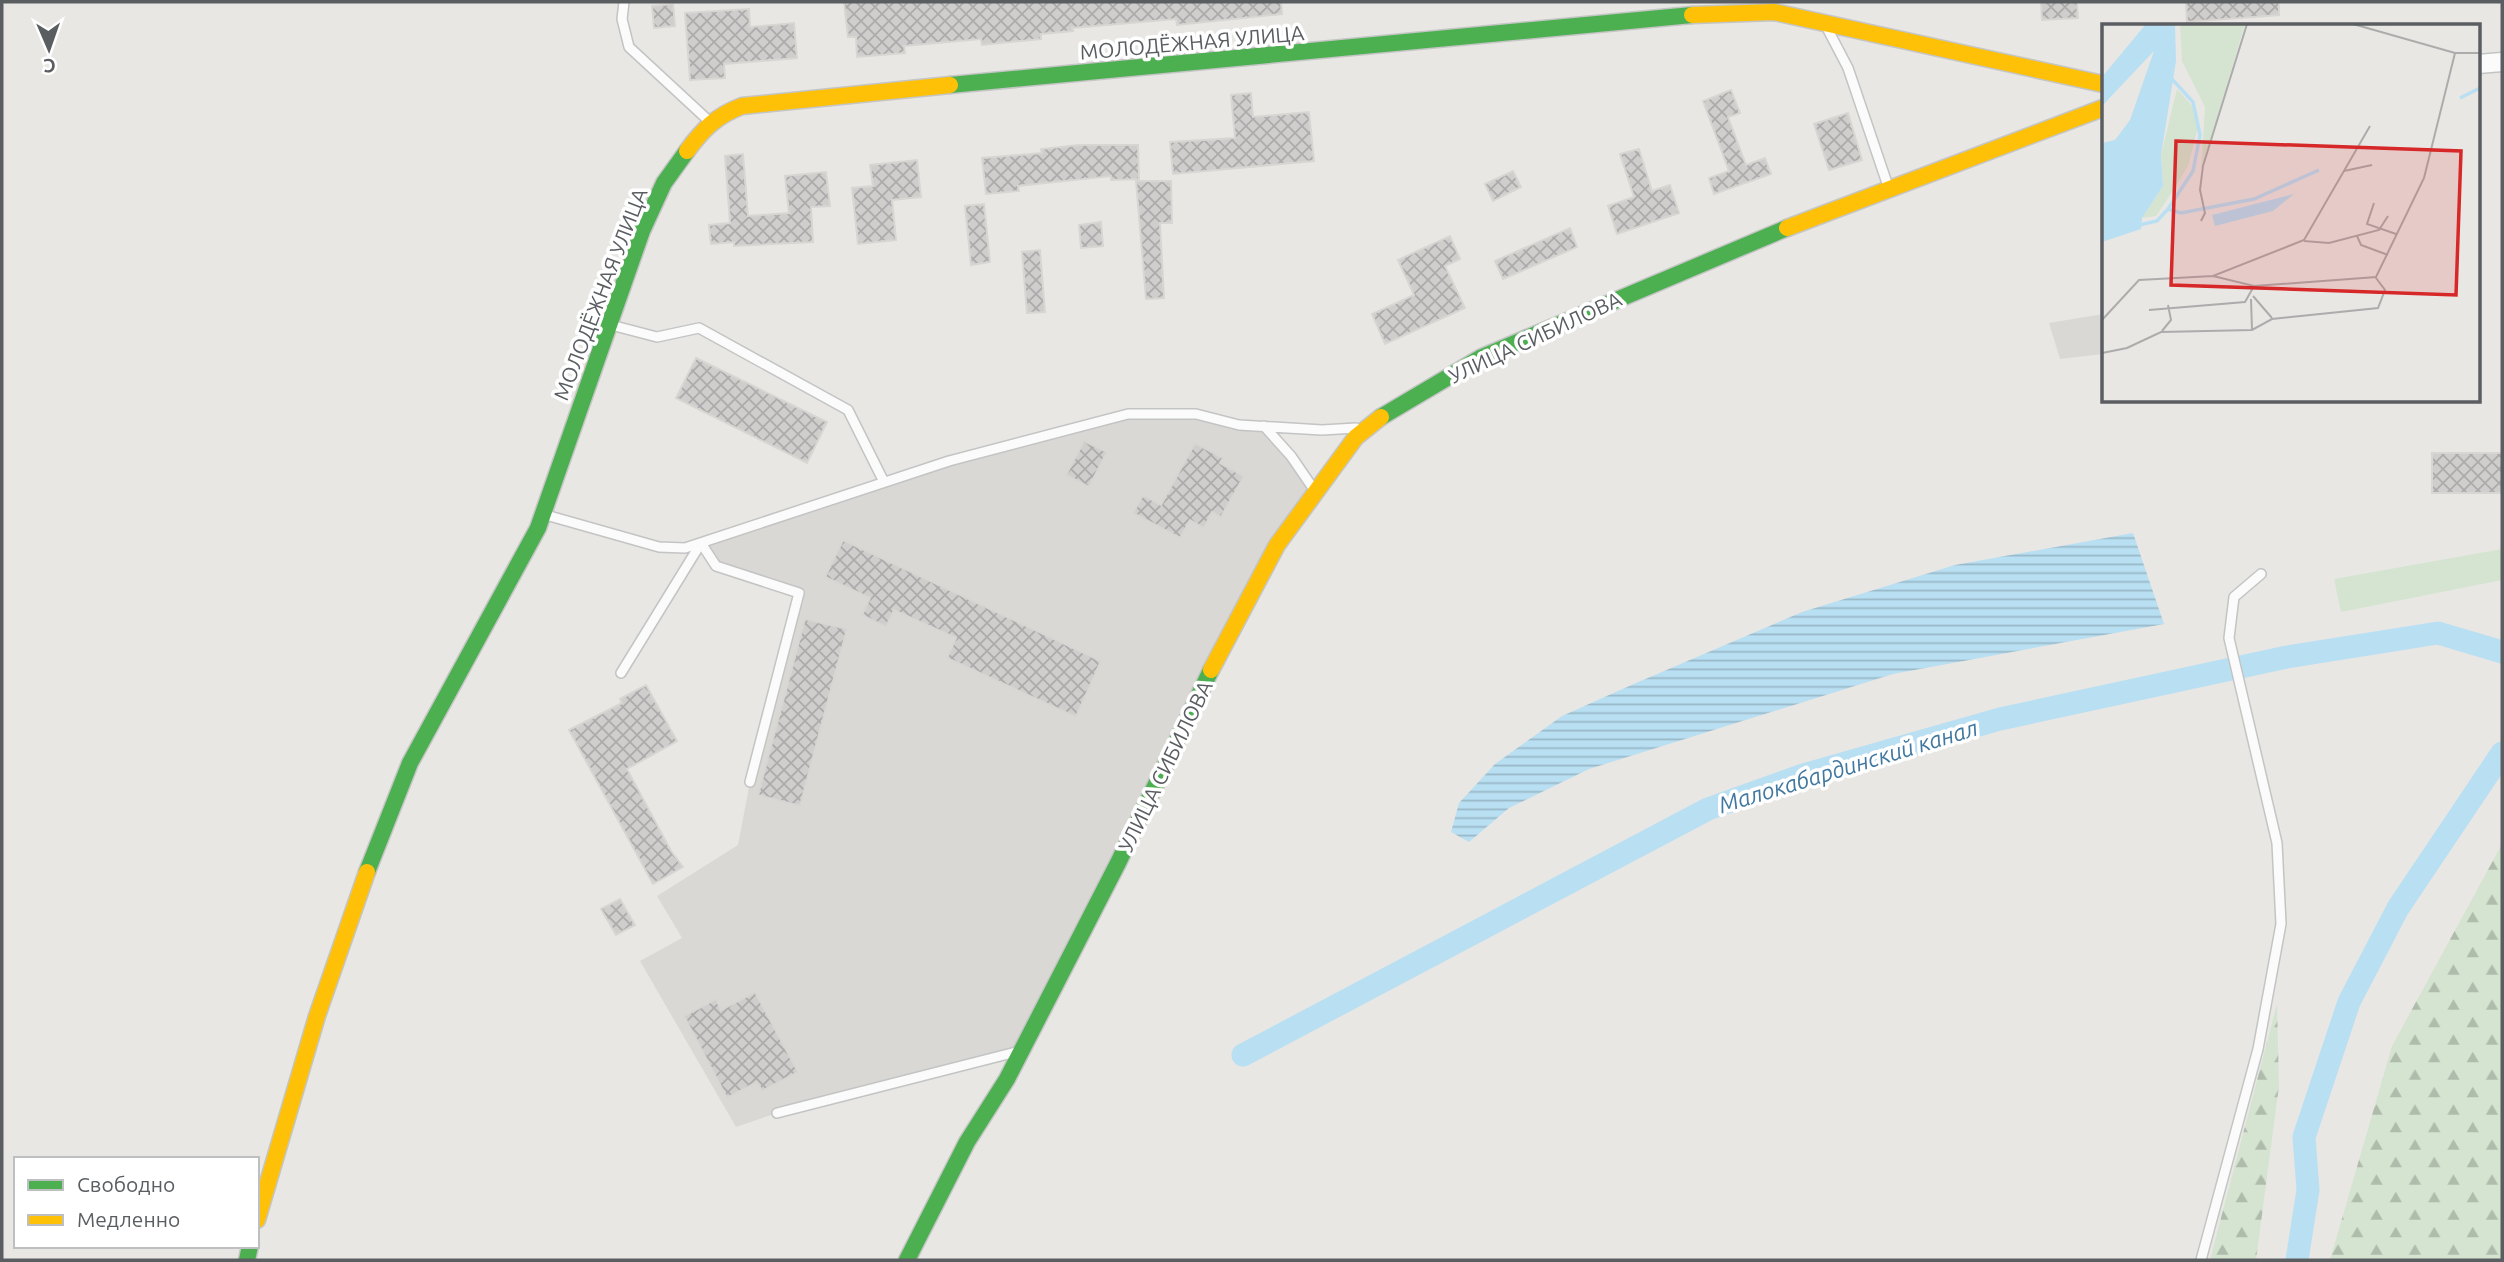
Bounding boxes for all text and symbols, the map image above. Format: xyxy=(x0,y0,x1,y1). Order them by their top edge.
north arrow xyxy=(14,14,84,84)
street label: МОЛОДЁЖНАЯ УЛИЦА xyxy=(1079,20,1306,64)
inset map xyxy=(2102,24,2480,402)
text: С xyxy=(43,55,56,77)
street label: МОЛОДЁЖНАЯ УЛИЦА xyxy=(548,184,652,403)
street label: УЛИЦА СИБИЛОВА xyxy=(1445,286,1625,388)
street label: УЛИЦА СИБИЛОВА xyxy=(1113,676,1217,856)
water label: Малокабардинский канал xyxy=(1715,715,1981,817)
legend xyxy=(14,1157,259,1248)
text: Свободно xyxy=(77,1172,175,1196)
text: Медленно xyxy=(77,1207,180,1231)

